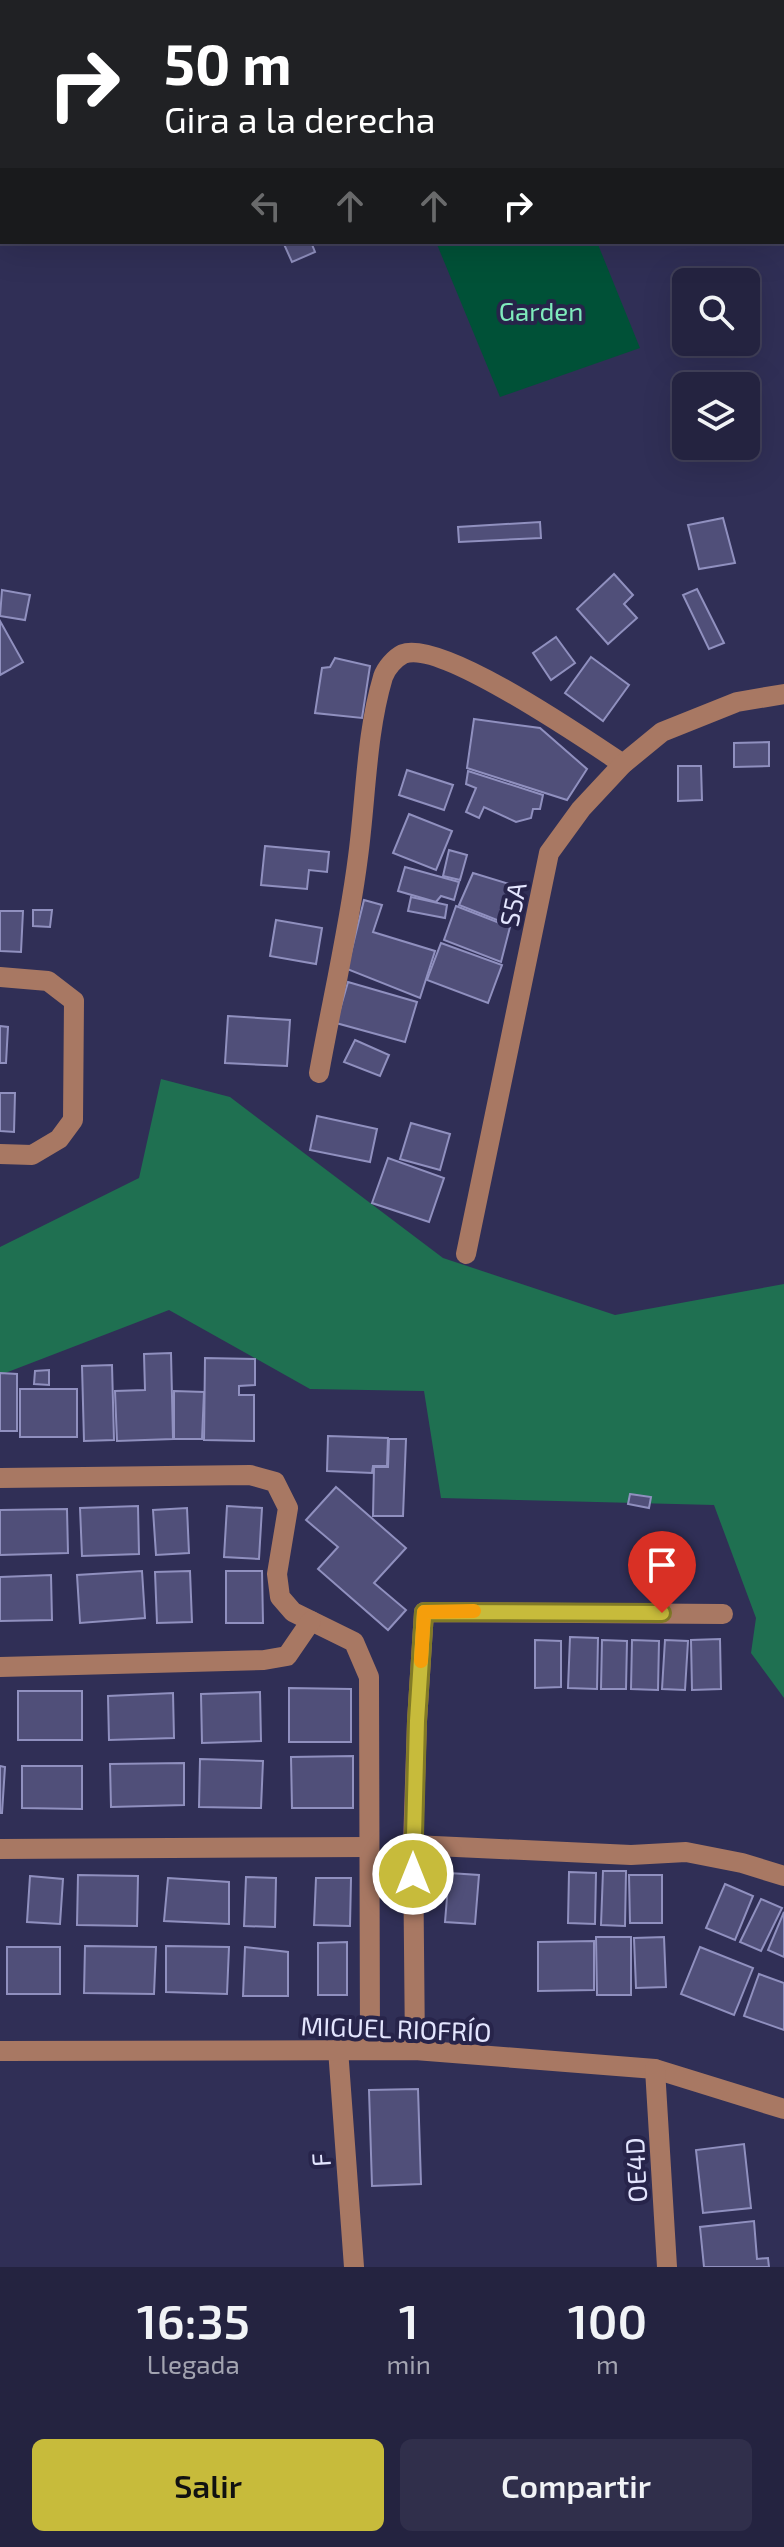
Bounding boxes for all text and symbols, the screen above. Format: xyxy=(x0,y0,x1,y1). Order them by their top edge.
text: 50 m xyxy=(164,29,292,96)
icon: right xyxy=(32,32,136,136)
text: Gira a la derecha xyxy=(164,97,436,140)
icon: left xyxy=(244,184,288,228)
icon: ahead xyxy=(328,184,372,228)
icon: ahead xyxy=(412,184,456,228)
icon: right xyxy=(496,184,540,228)
map controls xyxy=(672,268,760,460)
button: search xyxy=(672,268,760,356)
park label: Garden xyxy=(499,295,583,326)
button: layers xyxy=(672,372,760,460)
street label: S5A xyxy=(492,879,532,929)
pin xyxy=(628,1531,696,1613)
icon: arrive xyxy=(640,1543,684,1587)
position arrow xyxy=(371,1832,455,1916)
street label: MIGUEL RIOFRÍO xyxy=(300,2009,492,2047)
street label: OE4D xyxy=(618,2137,652,2203)
street label: F xyxy=(304,2152,336,2168)
text: 16:35 xyxy=(137,2291,250,2349)
text: 1 xyxy=(399,2291,419,2349)
text: 100 xyxy=(568,2291,647,2349)
text: Llegada xyxy=(147,2348,240,2379)
text: min xyxy=(387,2348,431,2379)
text: m xyxy=(596,2348,619,2379)
button: Salir xyxy=(32,2439,384,2531)
button: Compartir xyxy=(400,2439,752,2531)

